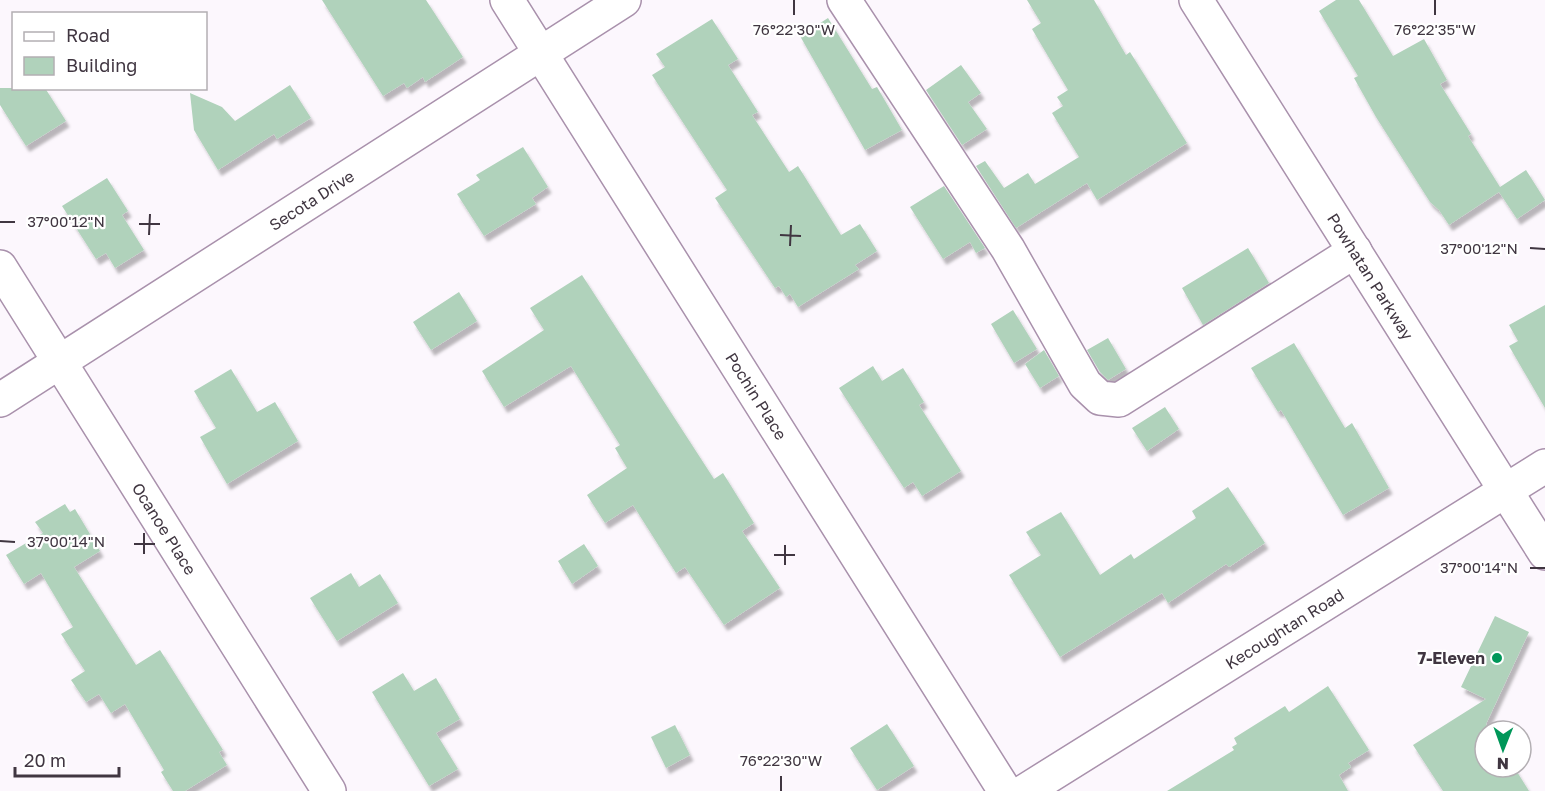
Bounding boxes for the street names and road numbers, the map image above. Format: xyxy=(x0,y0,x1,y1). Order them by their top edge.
street label: Secota Drive xyxy=(265,166,358,235)
street label: Powhatan Parkway xyxy=(1323,209,1418,344)
street label: Pochin Place xyxy=(721,349,791,443)
street label: Ocanoe Place xyxy=(128,479,201,578)
street label: Kecoughtan Road xyxy=(1221,584,1348,673)

